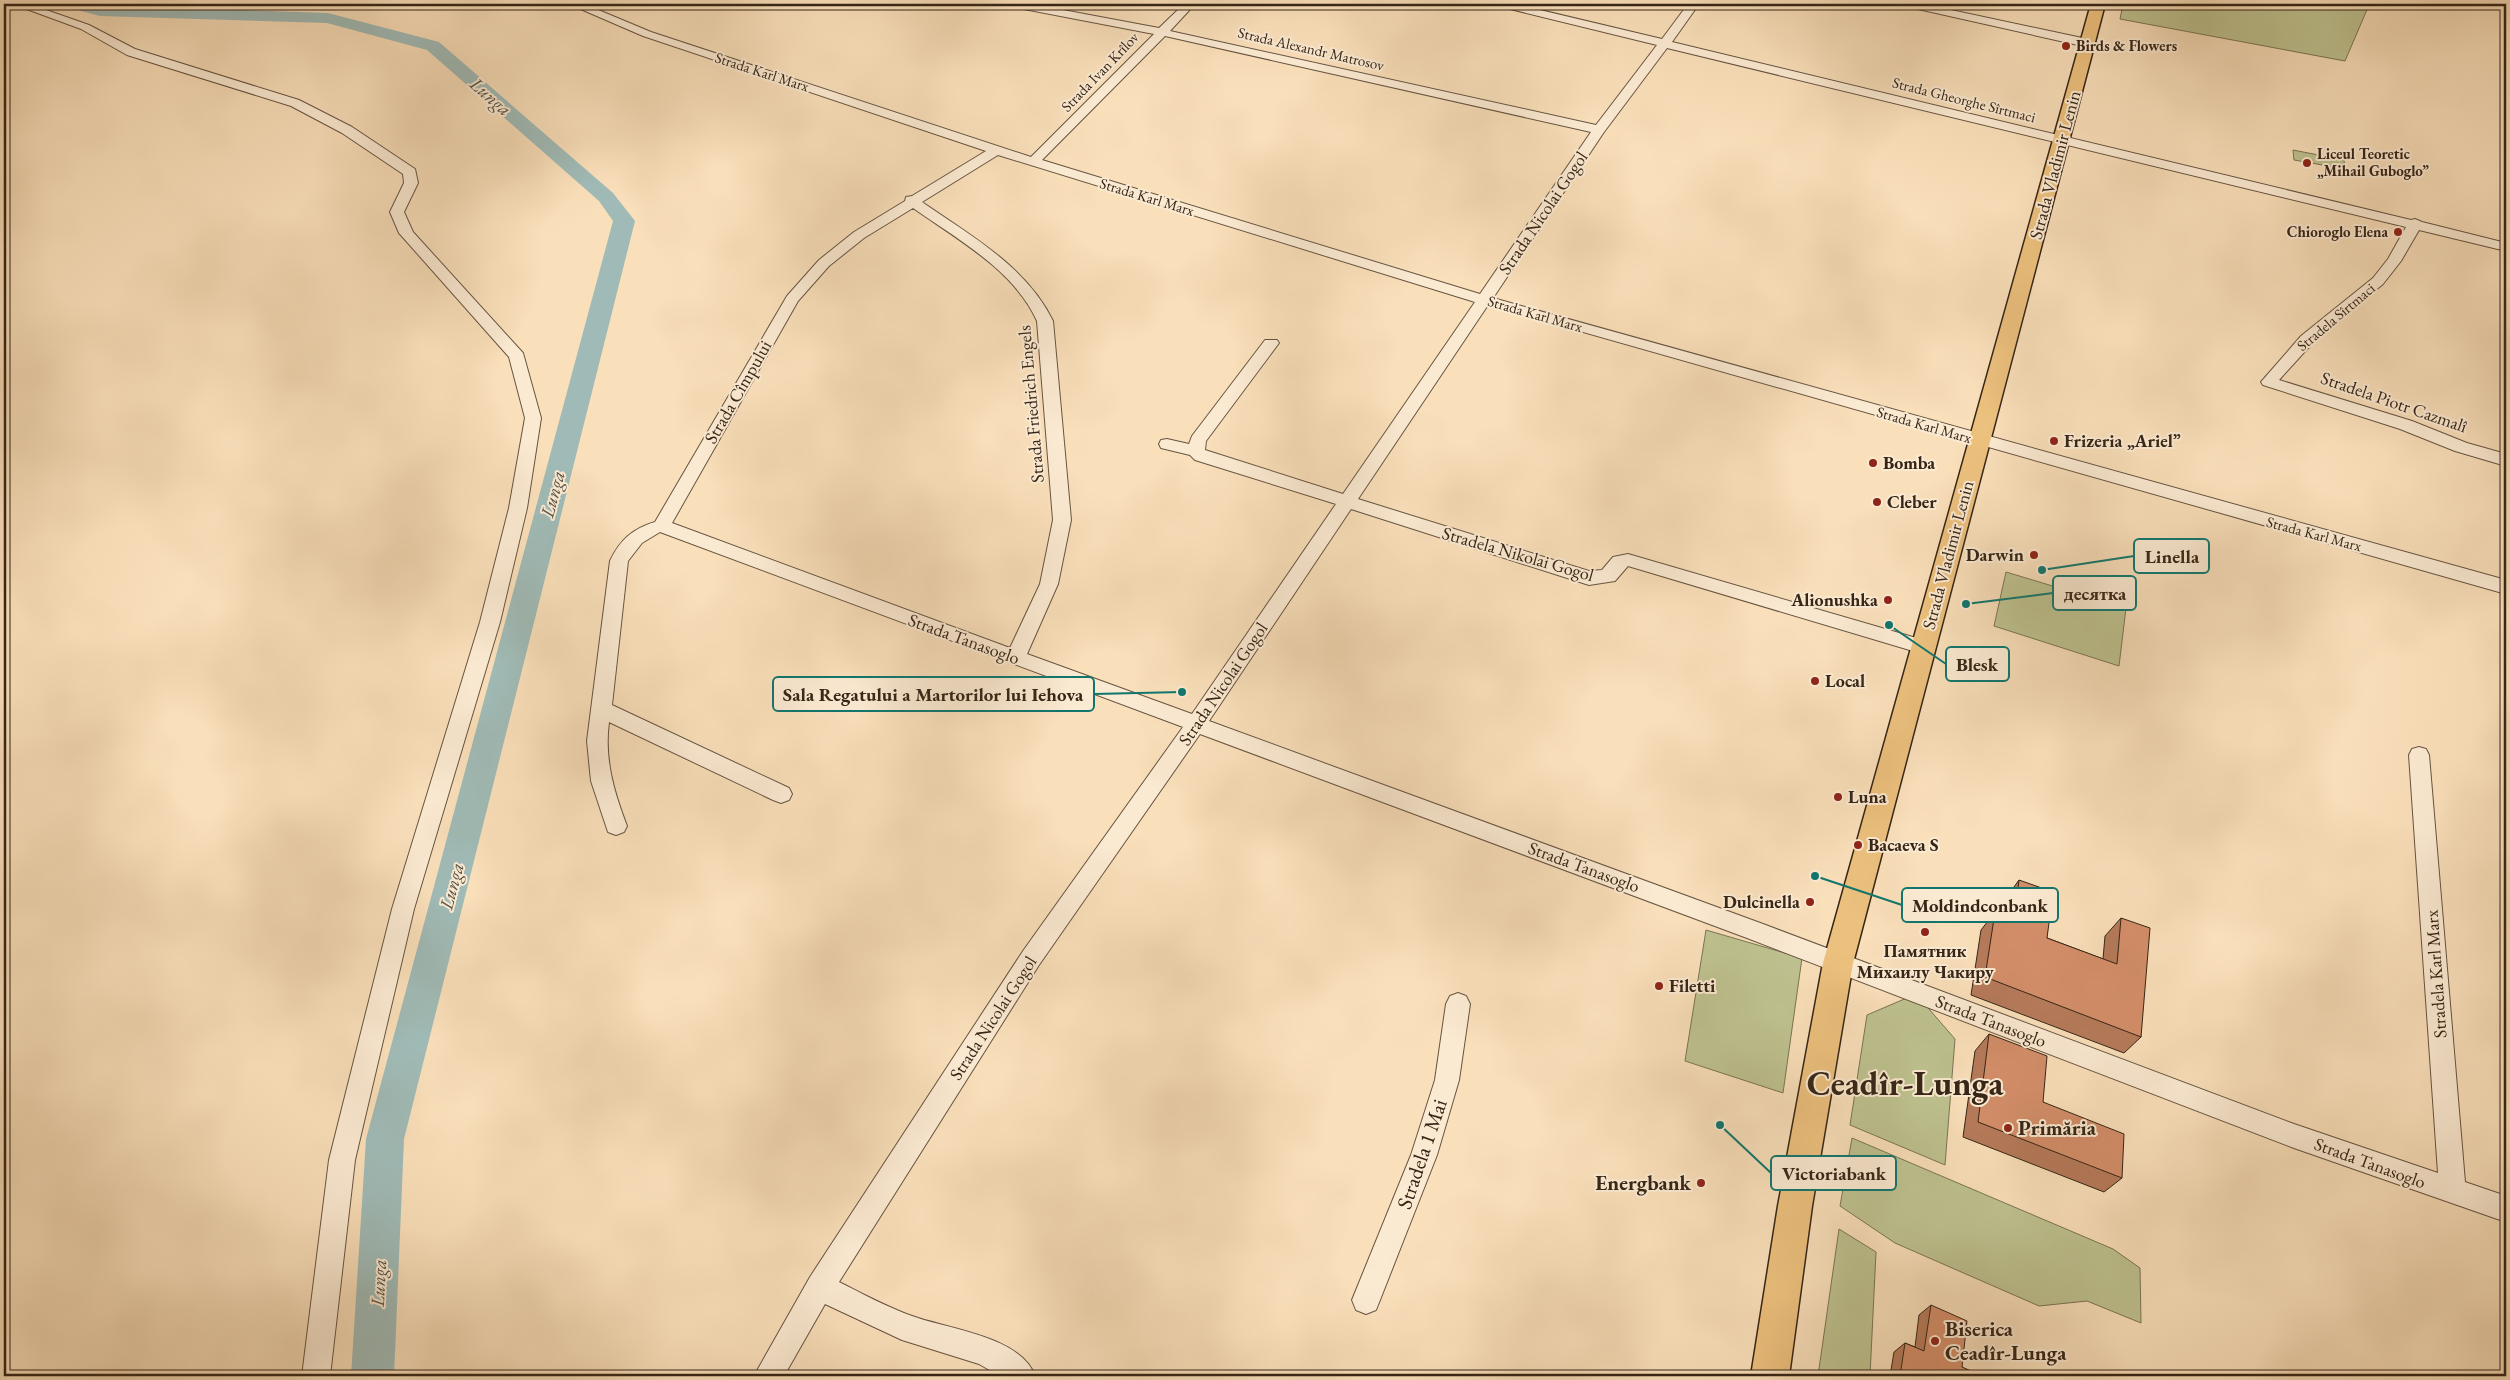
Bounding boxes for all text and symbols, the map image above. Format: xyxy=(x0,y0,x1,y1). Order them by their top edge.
street label: Strada Alexandr Matrosov xyxy=(1236,22,1387,75)
street label: Strada Ivan Krîlov xyxy=(1057,27,1143,116)
place label: Birds & Flowers xyxy=(2076,36,2177,55)
marker: Birds & Flowers xyxy=(2060,40,2072,52)
street label: Strada Karl Marx xyxy=(713,47,812,96)
water label: Lunga xyxy=(464,71,517,121)
street label: Strada Gheorghe Sîrtmaci xyxy=(1891,73,2038,127)
street label: Strada Vladimir Lenin xyxy=(2024,87,2086,242)
place label: Liceul Teoretic „Mihail Guboglo” xyxy=(2317,144,2429,180)
street label: Strada Nicolai Gogol xyxy=(1493,147,1592,279)
marker: Liceul Teoretic „Mihail Guboglo” xyxy=(2301,157,2313,169)
street label: Strada Karl Marx xyxy=(1098,173,1197,220)
place label: Chioroglo Elena xyxy=(2287,222,2388,241)
marker: Chioroglo Elena xyxy=(2392,226,2404,238)
street label: Stradela Sîrtmaci xyxy=(2293,278,2379,355)
street label: Strada Karl Marx xyxy=(1486,291,1585,336)
street label: Strada Friedrich Engels xyxy=(1012,324,1049,484)
street label: Strada Cîmpului xyxy=(699,336,777,447)
street label: Stradela Piotr Cazmalî xyxy=(2318,366,2471,438)
street label: Strada Karl Marx xyxy=(1875,402,1974,447)
place label: Frizeria „Ariel” xyxy=(2064,429,2181,452)
marker: Frizeria „Ariel” xyxy=(2048,435,2060,447)
place label: Bomba xyxy=(1883,451,1935,474)
marker: Bomba xyxy=(1867,457,1879,469)
water label: Lunga xyxy=(534,468,571,521)
street label: Strada Vladimir Lenin xyxy=(1917,477,1979,632)
place label: Cleber xyxy=(1887,490,1937,513)
marker: Cleber xyxy=(1871,496,1883,508)
street label: Strada Karl Marx xyxy=(2264,512,2364,555)
street label: Stradela Nikolai Gogol xyxy=(1440,521,1597,586)
callout: Linella xyxy=(2134,539,2209,573)
place label: Darwin xyxy=(1966,543,2024,566)
text: Linella xyxy=(2145,544,2200,569)
marker: Darwin xyxy=(2028,549,2040,561)
callout: десятка xyxy=(2053,576,2136,610)
text: десятка xyxy=(2064,581,2127,606)
place label: Alionushka xyxy=(1790,588,1878,611)
marker: Alionushka xyxy=(1882,594,1894,606)
street label: Strada Tanasoglo xyxy=(905,608,1023,669)
street label: Strada Nicolai Gogol xyxy=(1173,618,1272,750)
callout: Blesk xyxy=(1946,647,2009,681)
text: Blesk xyxy=(1956,652,1999,677)
place label: Local xyxy=(1825,669,1865,692)
marker: Local xyxy=(1809,675,1821,687)
callout: Sala Regatului a Martorilor lui Iehova xyxy=(773,677,1094,711)
text: Sala Regatului a Martorilor lui Iehova xyxy=(783,682,1084,707)
place label: Luna xyxy=(1848,785,1887,808)
marker: Luna xyxy=(1832,791,1844,803)
place label: Bacaeva S xyxy=(1868,833,1939,856)
street label: Strada Tanasoglo xyxy=(1525,836,1643,897)
marker: Bacaeva S xyxy=(1852,839,1864,851)
water label: Lunga xyxy=(433,860,470,913)
callout: Moldindconbank xyxy=(1902,888,2058,922)
place label: Dulcinella xyxy=(1723,890,1800,913)
text: Moldindconbank xyxy=(1912,893,2049,918)
marker: Dulcinella xyxy=(1804,896,1816,908)
street label: Stradela Karl Marx xyxy=(2420,909,2451,1039)
marker: Памятник Михаилу Чакиру xyxy=(1919,926,1931,938)
place label: Памятник Михаилу Чакиру xyxy=(1856,939,1994,983)
street label: Strada Nicolai Gogol xyxy=(944,951,1041,1084)
place label: Filetti xyxy=(1669,974,1716,997)
marker: Filetti xyxy=(1653,980,1665,992)
street label: Strada Tanasoglo xyxy=(1932,989,2050,1052)
district label: Ceadîr-Lunga xyxy=(1807,1061,2004,1105)
street label: Stradela 1 Mai xyxy=(1390,1095,1453,1212)
place label: Primăria xyxy=(2018,1114,2097,1141)
marker: Primăria xyxy=(2002,1122,2014,1134)
street label: Strada Tanasoglo xyxy=(2311,1132,2429,1193)
callout: Victoriabank xyxy=(1771,1156,1896,1190)
text: Victoriabank xyxy=(1782,1161,1887,1186)
place label: Energbank xyxy=(1595,1169,1692,1196)
marker: Energbank xyxy=(1695,1177,1707,1189)
water label: Lunga xyxy=(365,1259,392,1308)
place label: Biserica Ceadîr-Lunga xyxy=(1945,1315,2067,1366)
marker: Biserica Ceadîr-Lunga xyxy=(1929,1335,1941,1347)

